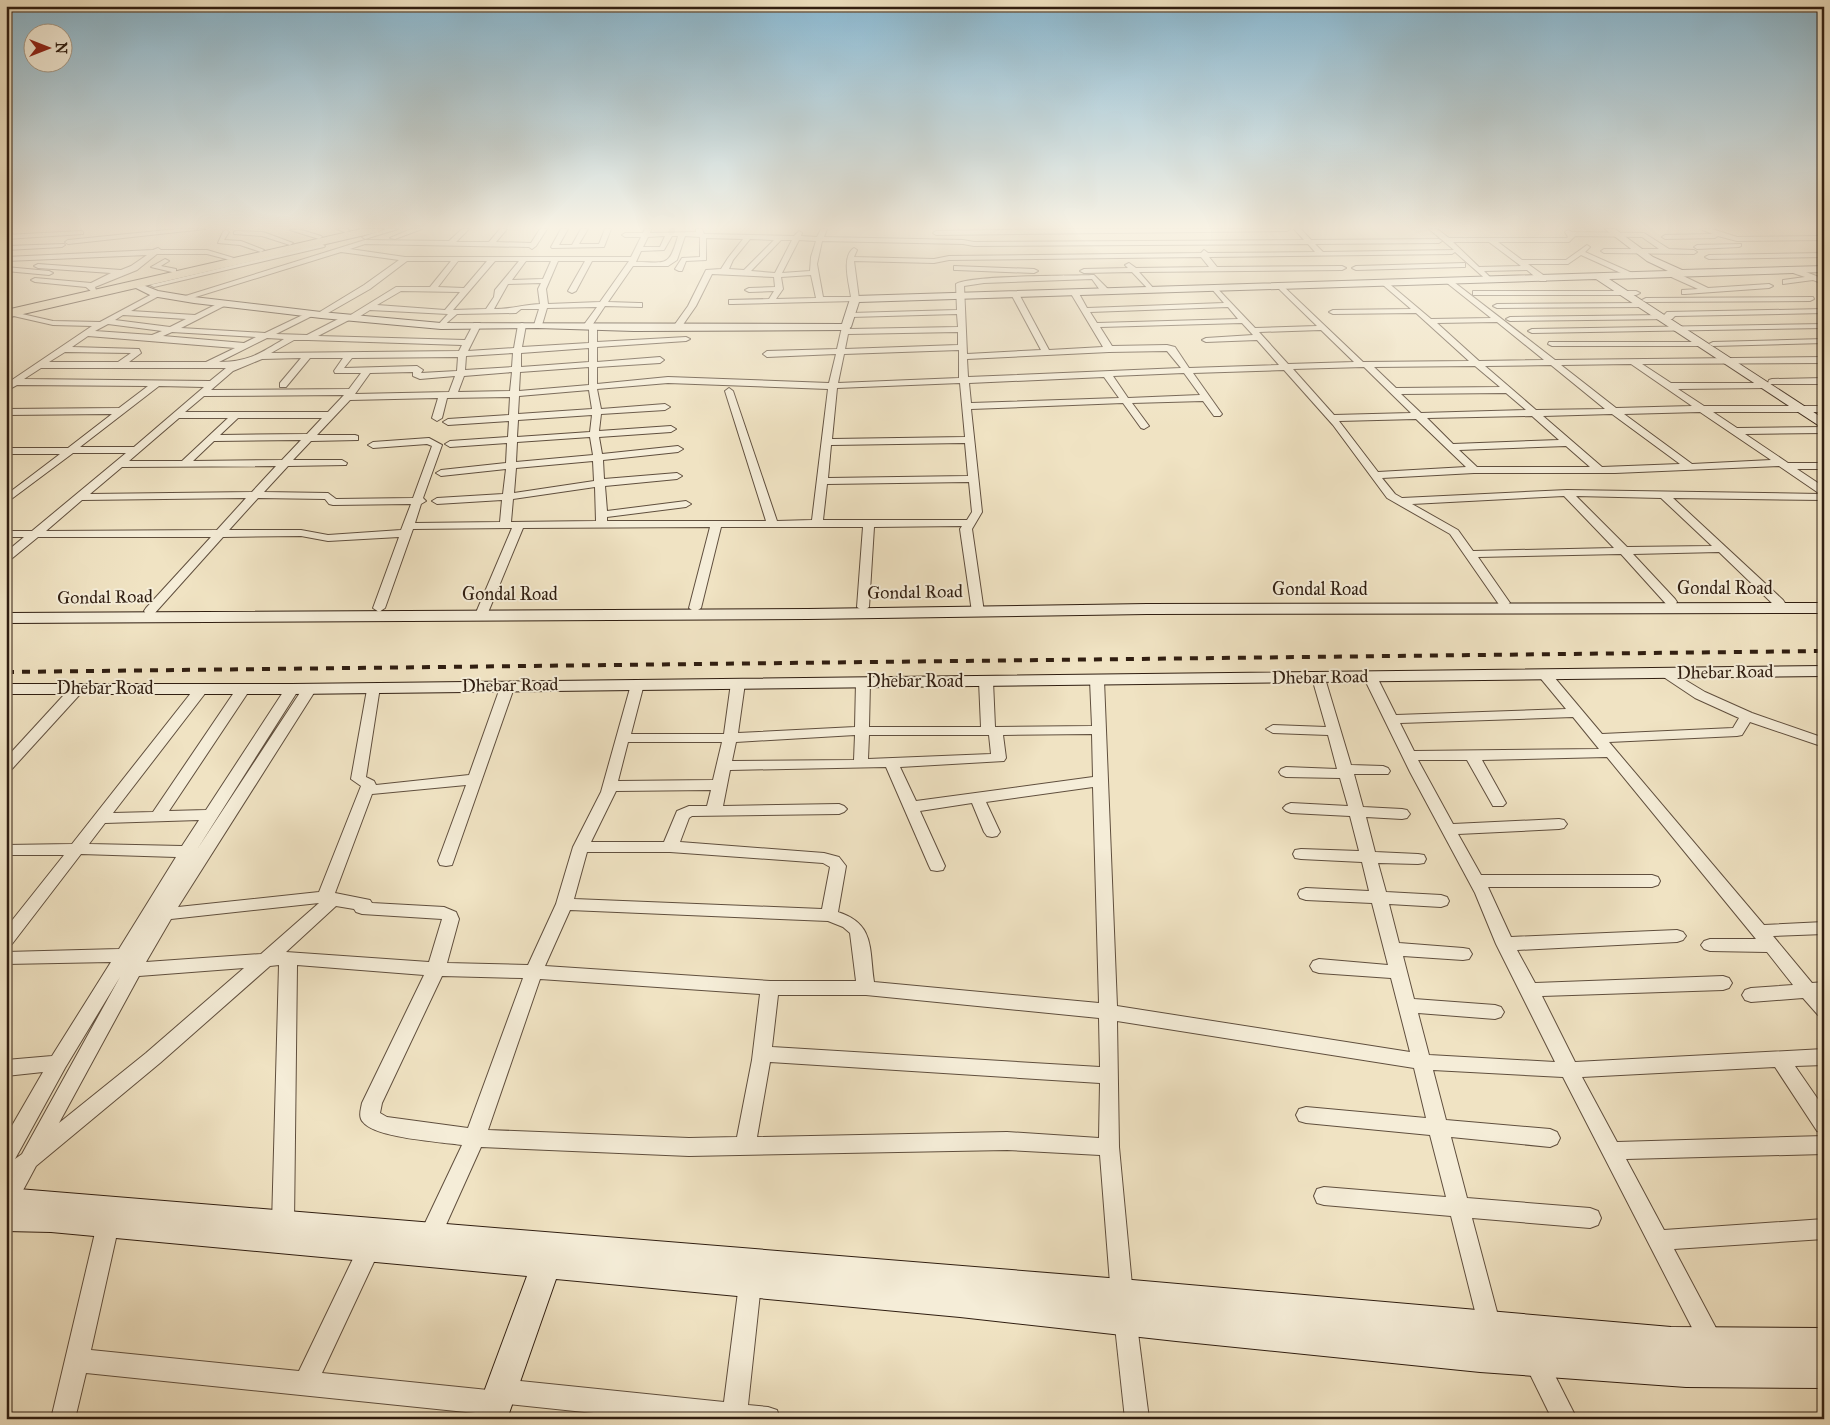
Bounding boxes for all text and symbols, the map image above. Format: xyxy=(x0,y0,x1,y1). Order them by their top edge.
north arrow xyxy=(22,22,72,72)
text: N xyxy=(52,42,69,54)
street label: Gondal Road xyxy=(1677,577,1773,599)
street label: Gondal Road xyxy=(1272,578,1368,600)
street label: Gondal Road xyxy=(867,580,963,604)
street label: Gondal Road xyxy=(462,583,558,605)
street label: Gondal Road xyxy=(57,585,153,609)
street label: Dhebar Road xyxy=(1676,660,1774,684)
street label: Dhebar Road xyxy=(1271,665,1369,689)
street label: Dhebar Road xyxy=(867,670,963,692)
street label: Dhebar Road xyxy=(461,673,559,697)
street label: Dhebar Road xyxy=(57,677,153,699)

